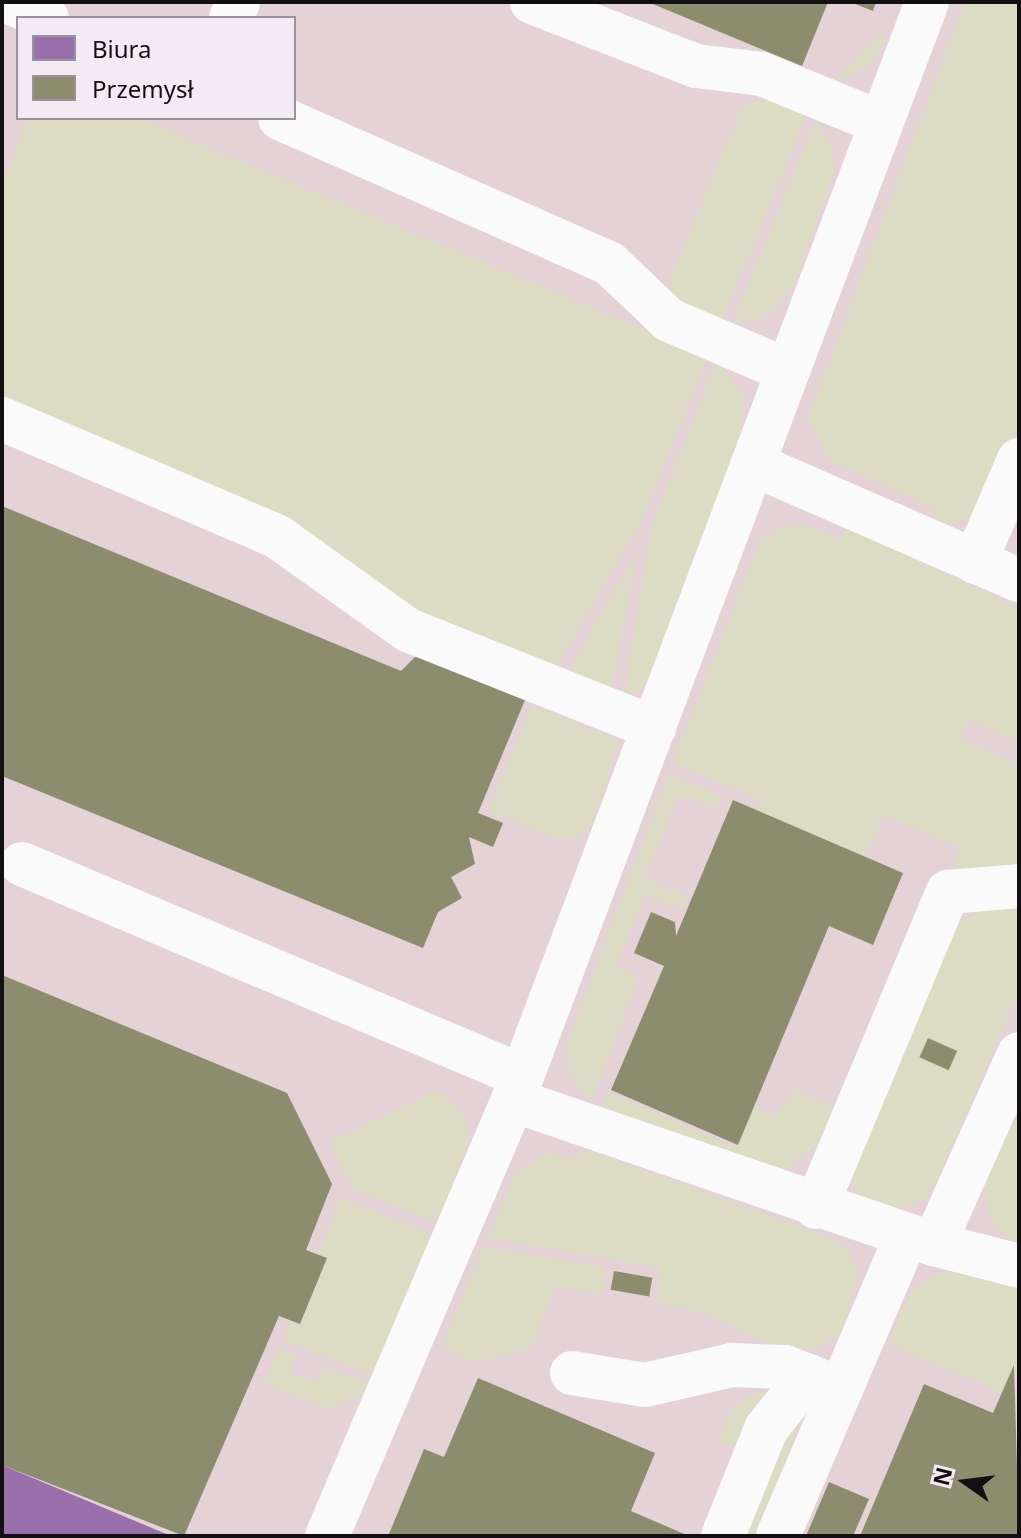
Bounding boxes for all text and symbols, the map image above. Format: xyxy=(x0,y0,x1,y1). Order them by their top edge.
legend xyxy=(16,16,296,120)
text: Biura xyxy=(92,32,152,65)
text: Przemysł xyxy=(92,72,194,105)
north arrow xyxy=(925,1442,1005,1522)
text: N xyxy=(925,1464,958,1489)

